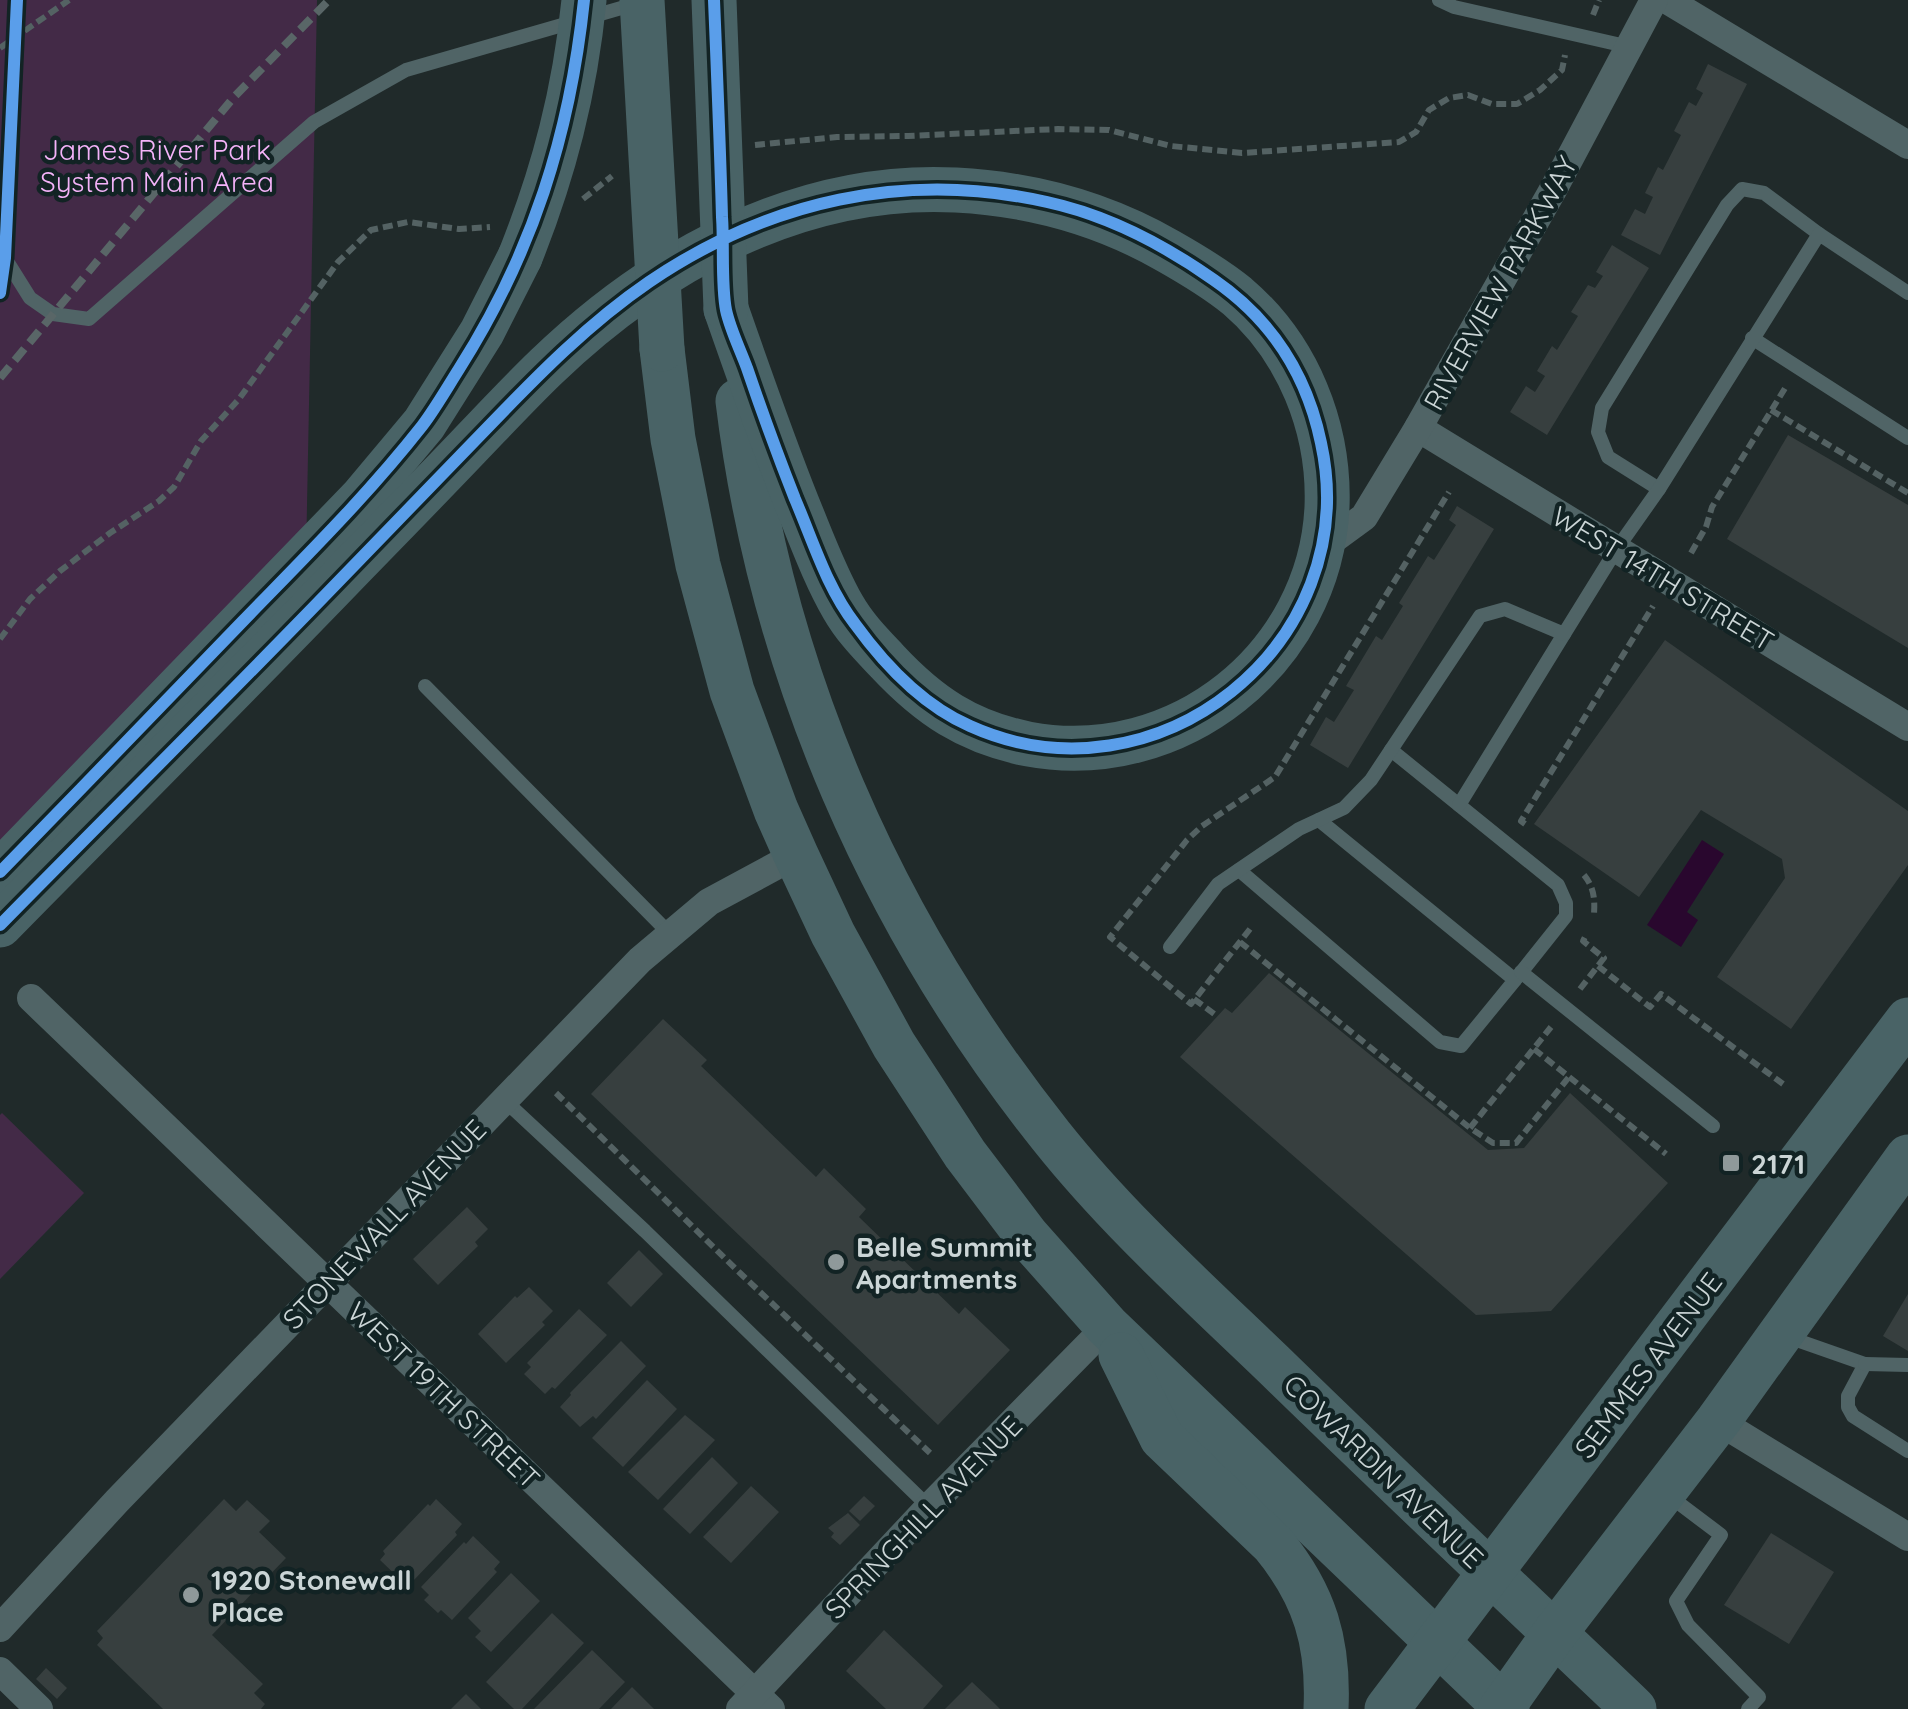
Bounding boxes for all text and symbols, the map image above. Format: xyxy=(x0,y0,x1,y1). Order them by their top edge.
park label: James River Park System Main Area xyxy=(40,132,274,199)
street label: RIVERVIEW PARKWAY xyxy=(1416,150,1585,416)
street label: WEST 14TH STREET xyxy=(1546,498,1780,658)
street label: STONEWALL AVENUE xyxy=(275,1112,493,1336)
place label: 2171 xyxy=(1751,1146,1805,1181)
marker: 2171 xyxy=(1720,1152,1742,1174)
place label: Belle Summit Apartments xyxy=(856,1229,1033,1296)
marker: Belle Summit Apartments xyxy=(825,1251,847,1273)
street label: SEMMES AVENUE xyxy=(1567,1265,1729,1465)
street label: WEST 19TH STREET xyxy=(340,1294,548,1496)
street label: COWARDIN AVENUE xyxy=(1277,1367,1491,1575)
street label: SPRINGHILL AVENUE xyxy=(817,1408,1029,1626)
place label: 1920 Stonewall Place xyxy=(211,1562,412,1629)
marker: 1920 Stonewall Place xyxy=(180,1584,202,1606)

